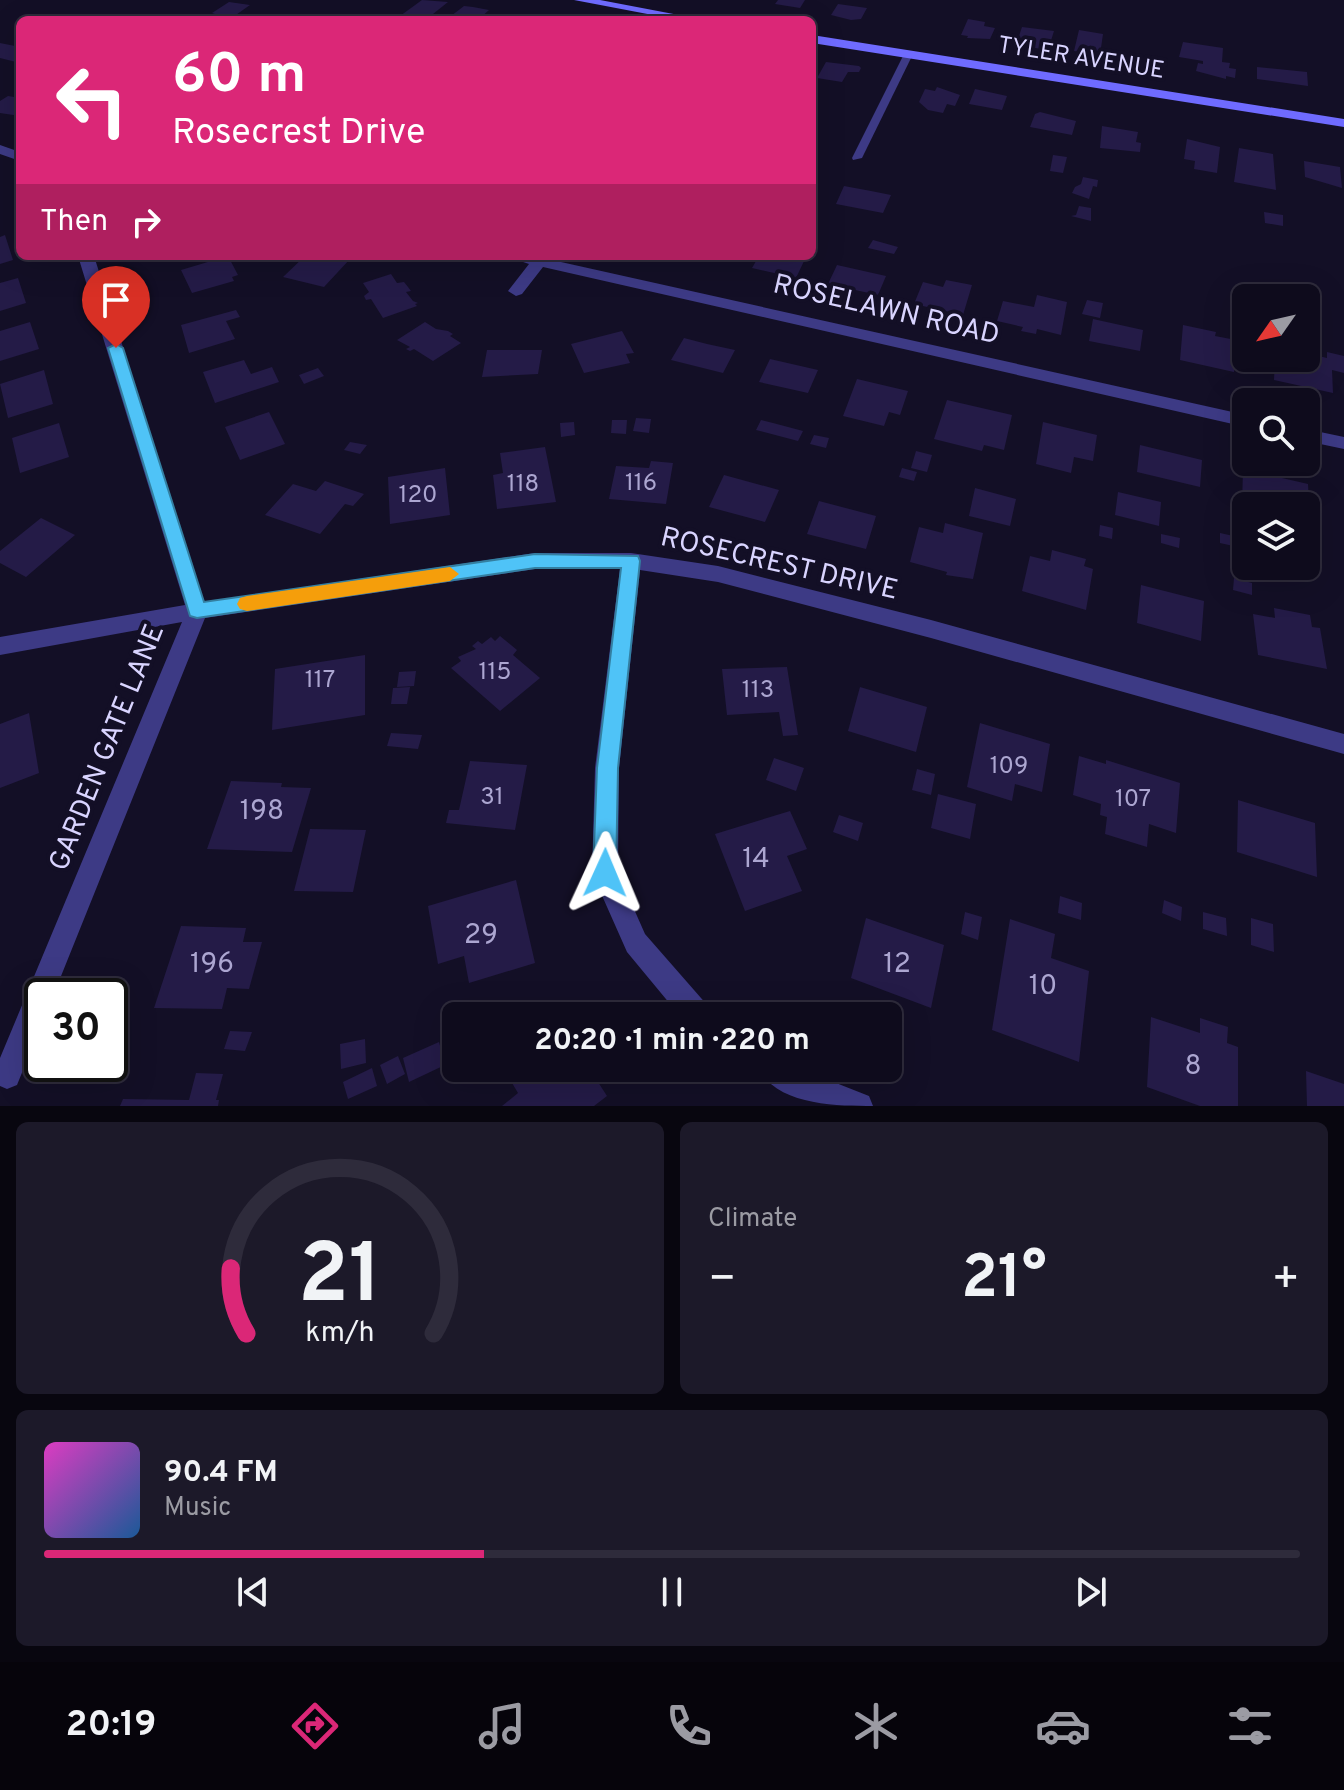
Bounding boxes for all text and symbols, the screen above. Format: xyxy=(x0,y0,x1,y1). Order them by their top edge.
street label: TYLER AVENUE xyxy=(996,31,1166,87)
text: 60 m xyxy=(172,42,306,112)
icon: left xyxy=(40,48,144,152)
text: Rosecrest Drive xyxy=(172,111,425,157)
icon: right xyxy=(124,200,168,244)
text: Then xyxy=(40,204,108,241)
pin xyxy=(82,266,150,348)
street label: ROSELAWN ROAD xyxy=(769,267,1003,355)
icon: arrive xyxy=(94,278,138,322)
north arrow xyxy=(1232,284,1320,372)
map controls xyxy=(1232,284,1320,580)
button: search xyxy=(1232,388,1320,476)
house number: 116 xyxy=(625,469,657,499)
house number: 118 xyxy=(507,470,539,500)
house number: 120 xyxy=(398,481,438,511)
button: layers xyxy=(1232,492,1320,580)
street label: ROSECREST DRIVE xyxy=(657,520,901,610)
street label: GARDEN GATE LANE xyxy=(42,619,174,877)
house number: 115 xyxy=(479,658,511,688)
house number: 117 xyxy=(305,666,335,696)
house number: 113 xyxy=(742,676,774,706)
house number: 109 xyxy=(990,752,1028,782)
house number: 31 xyxy=(480,783,504,813)
house number: 107 xyxy=(1115,785,1151,815)
house number: 198 xyxy=(240,794,284,830)
position arrow xyxy=(563,831,647,915)
house number: 14 xyxy=(742,842,770,878)
house number: 29 xyxy=(464,918,498,954)
house number: 196 xyxy=(190,947,234,983)
house number: 12 xyxy=(883,947,911,983)
house number: 10 xyxy=(1029,969,1057,1005)
speed limit sign: 30 xyxy=(24,978,128,1082)
text: 20:20 · 1 min · 220 m xyxy=(534,1023,810,1060)
house number: 8 xyxy=(1184,1049,1202,1085)
text: Climate xyxy=(708,1203,797,1236)
text: 21 xyxy=(298,1227,382,1332)
text: 21° xyxy=(961,1243,1047,1319)
text: − xyxy=(708,1253,736,1309)
text: + xyxy=(1272,1253,1300,1309)
text: km/h xyxy=(305,1316,375,1352)
text: 90.4 FM xyxy=(164,1455,278,1492)
text: Music xyxy=(164,1492,231,1525)
icon: previous xyxy=(231,1570,275,1614)
icon: pause xyxy=(650,1570,694,1614)
icon: next xyxy=(1069,1570,1113,1614)
icon: directions xyxy=(287,1698,343,1754)
icon: music xyxy=(474,1698,530,1754)
icon: phone xyxy=(661,1698,717,1754)
icon: climate xyxy=(848,1698,904,1754)
icon: car xyxy=(1035,1698,1091,1754)
icon: filters xyxy=(1222,1698,1278,1754)
text: 20:19 xyxy=(66,1703,156,1749)

